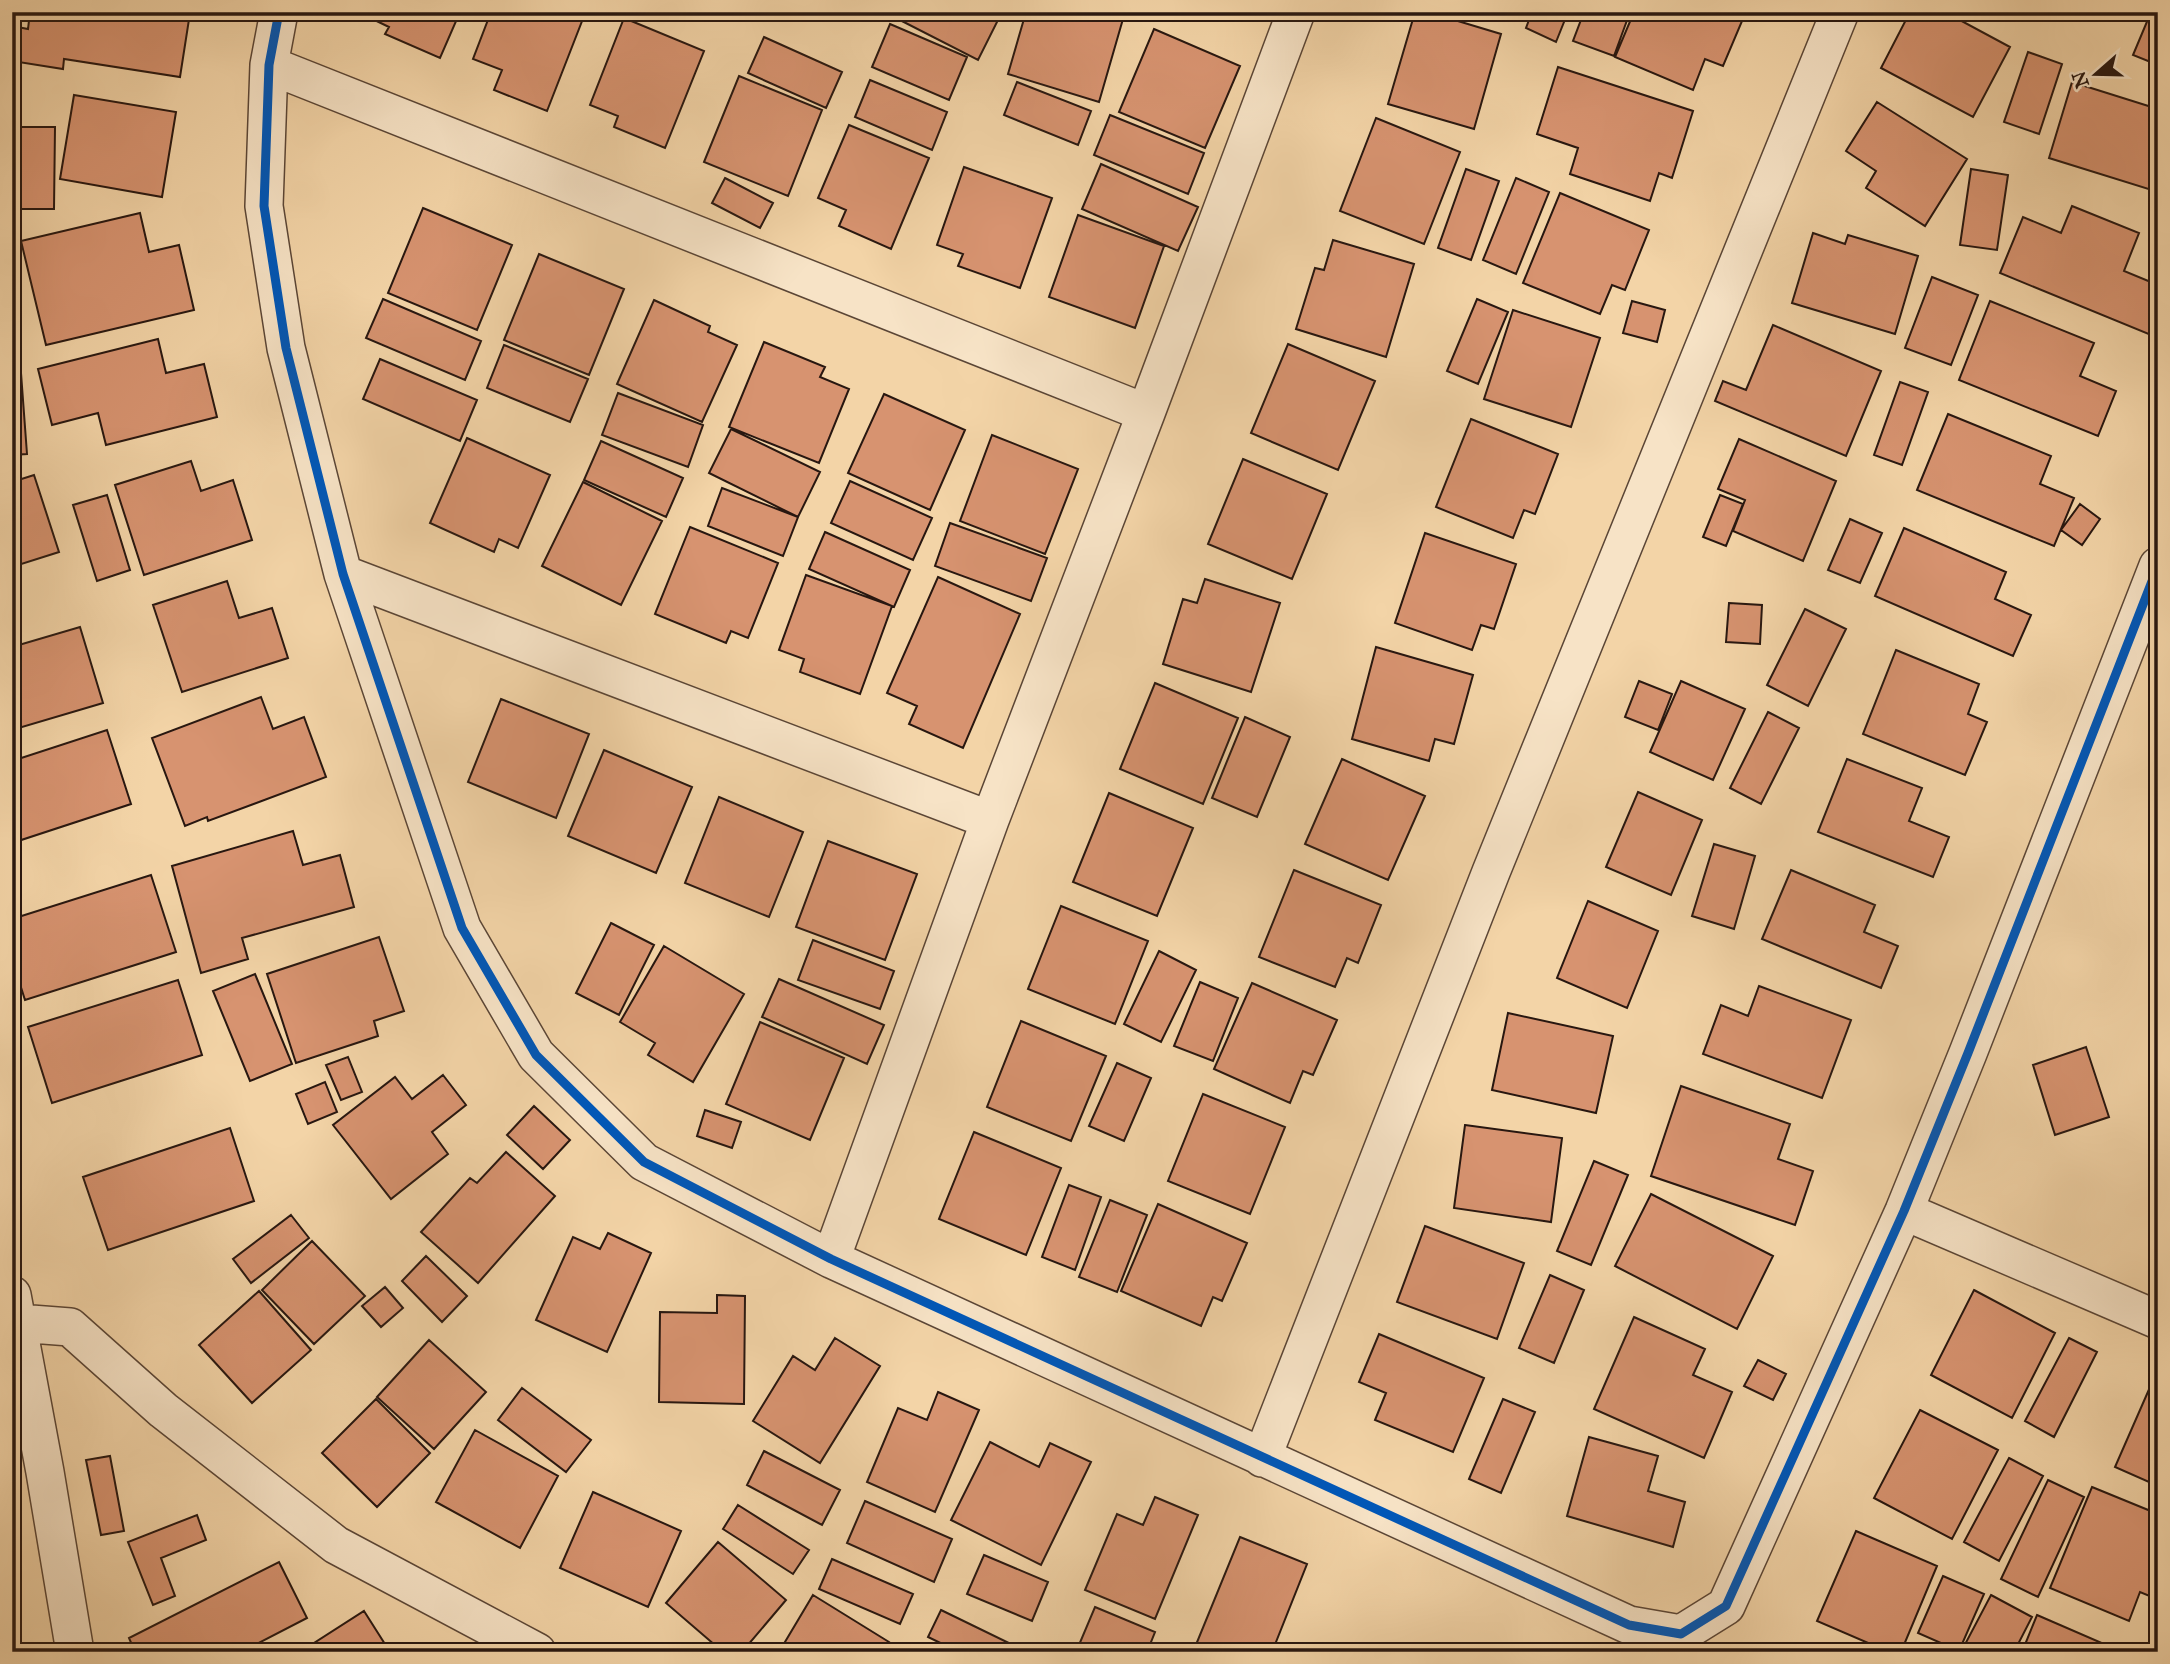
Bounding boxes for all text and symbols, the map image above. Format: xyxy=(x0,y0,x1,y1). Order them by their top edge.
north arrow xyxy=(2062,38,2132,108)
text: N xyxy=(2067,68,2094,91)

